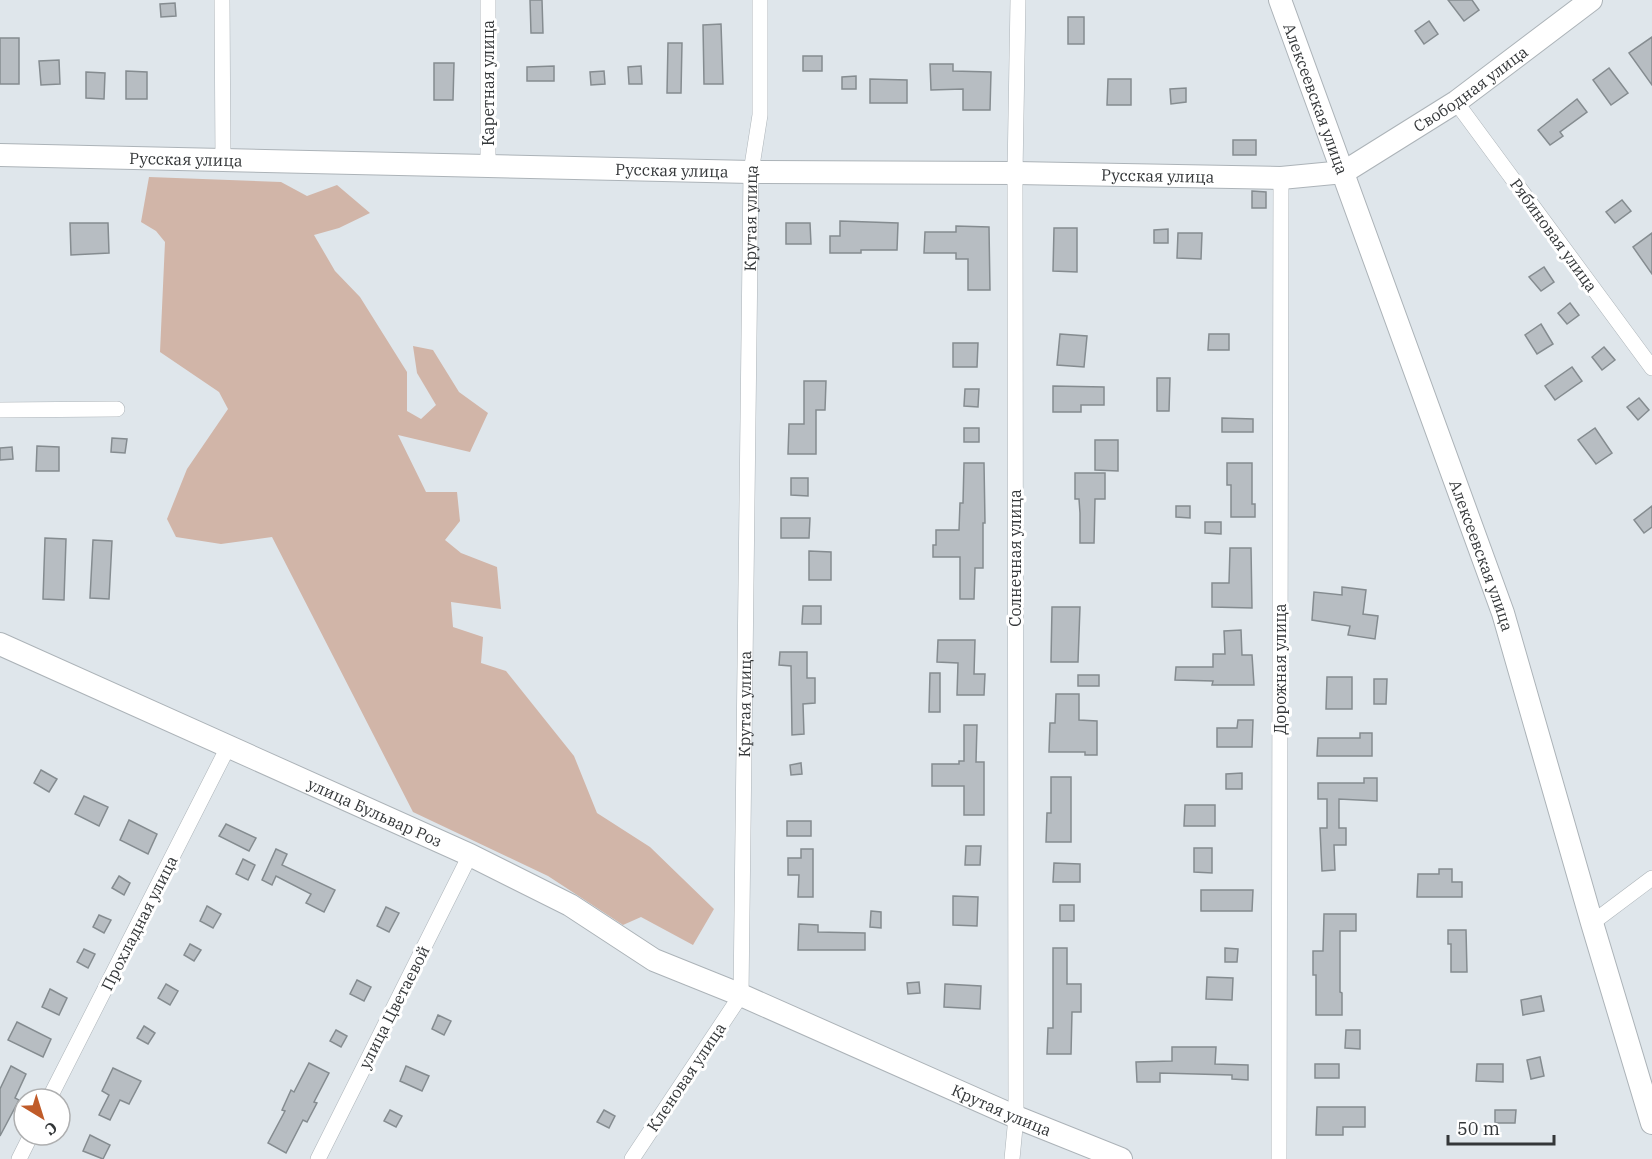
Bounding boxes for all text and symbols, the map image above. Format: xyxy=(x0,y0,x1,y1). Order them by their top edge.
street label: Каретная улица xyxy=(478,20,498,146)
street label: Алексеевская улица xyxy=(1279,20,1353,177)
street label: Свободная улица xyxy=(1410,41,1532,136)
street label: Русская улица xyxy=(129,148,243,170)
street label: Русская улица xyxy=(615,159,729,181)
street label: Крутая улица xyxy=(740,163,762,271)
street label: Русская улица xyxy=(1101,165,1215,187)
street label: Рябиновая улица xyxy=(1506,174,1602,296)
street label: Алексеевская улица xyxy=(1445,477,1518,634)
street label: Солнечная улица xyxy=(1005,489,1025,627)
street label: Дорожная улица xyxy=(1270,603,1290,735)
street label: Крутая улица xyxy=(734,650,755,757)
street label: улица Бульвар Роз xyxy=(305,773,445,851)
street label: Прохладная улица xyxy=(96,852,182,994)
street label: улица Цветаевой xyxy=(354,942,434,1072)
street label: Кленовая улица xyxy=(642,1018,730,1135)
street label: Крутая улица xyxy=(949,1080,1055,1140)
north arrow xyxy=(12,1087,72,1147)
scale bar xyxy=(1448,1108,1554,1146)
text: 50 m xyxy=(1457,1117,1500,1140)
text: С xyxy=(41,1118,62,1140)

